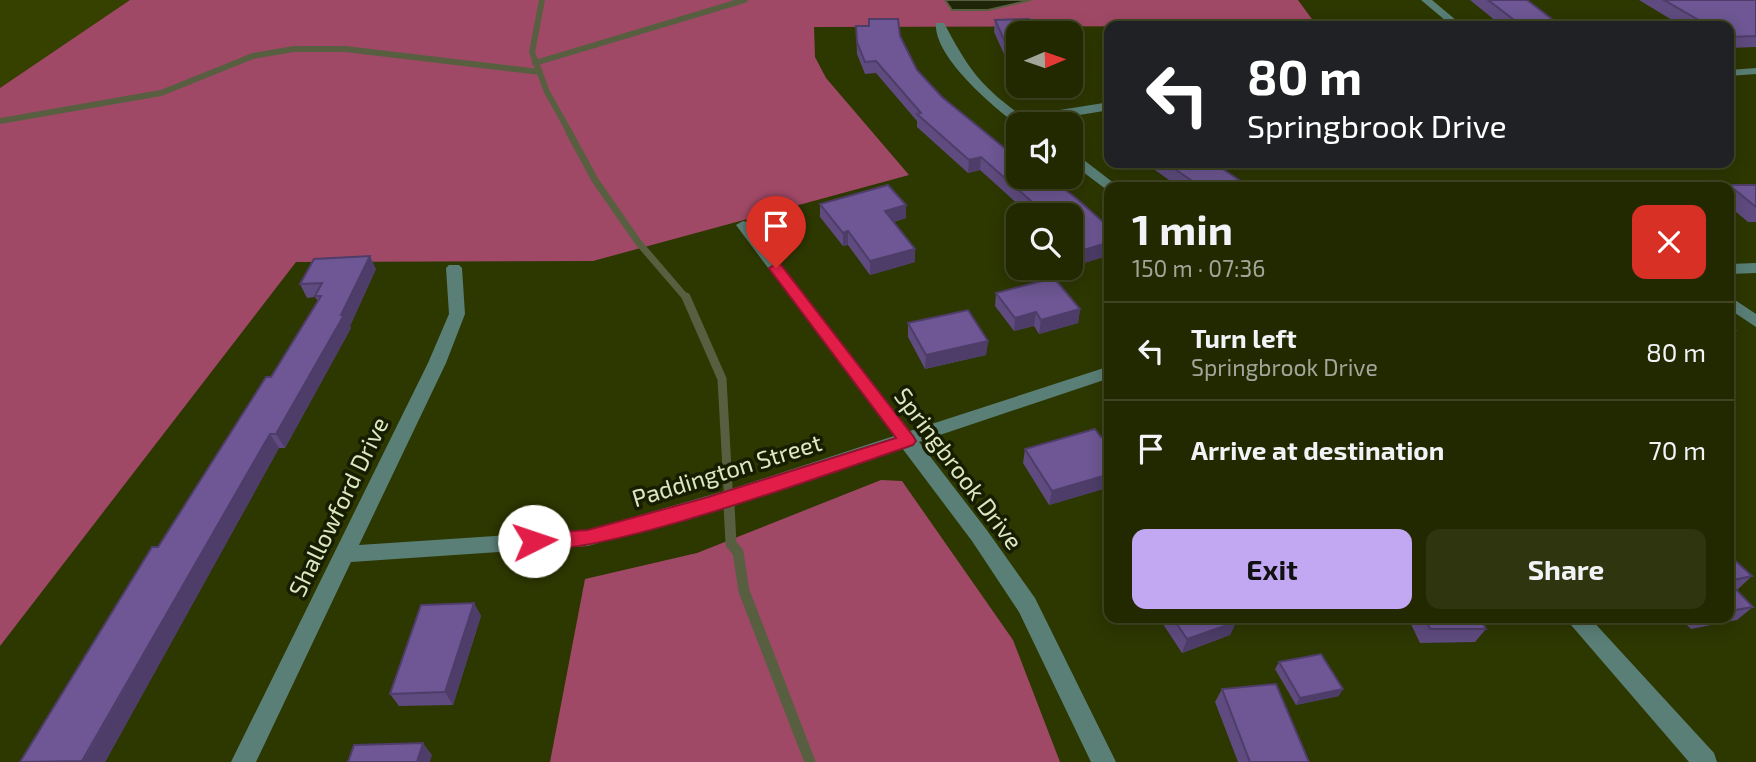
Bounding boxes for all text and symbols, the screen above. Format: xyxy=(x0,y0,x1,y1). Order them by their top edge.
north arrow xyxy=(1006,21,1083,98)
map controls xyxy=(1006,21,1083,280)
text: 80 m xyxy=(1247,46,1362,105)
icon: left xyxy=(1132,49,1223,140)
text: Springbrook Drive xyxy=(1247,106,1507,144)
button: sound xyxy=(1006,112,1083,189)
pin xyxy=(746,196,806,268)
button: search xyxy=(1006,203,1083,280)
text: 1 min xyxy=(1132,203,1233,253)
button: close xyxy=(1632,205,1706,279)
icon: arrive xyxy=(757,207,795,245)
text: 150 m · 07:36 xyxy=(1132,254,1265,282)
text: Turn left xyxy=(1191,322,1297,353)
icon: left xyxy=(1132,332,1170,370)
text: 80 m xyxy=(1646,336,1706,367)
text: Springbrook Drive xyxy=(1191,353,1378,381)
street label: Springbrook Drive xyxy=(889,382,1029,555)
street label: Shallowford Drive xyxy=(282,412,394,601)
street label: Paddington Street xyxy=(628,427,825,512)
icon: arrive xyxy=(1132,430,1170,468)
text: Arrive at destination xyxy=(1191,434,1444,465)
text: 70 m xyxy=(1648,434,1706,465)
position arrow xyxy=(497,504,571,578)
button: Exit xyxy=(1132,529,1412,609)
button: Share xyxy=(1426,529,1706,609)

